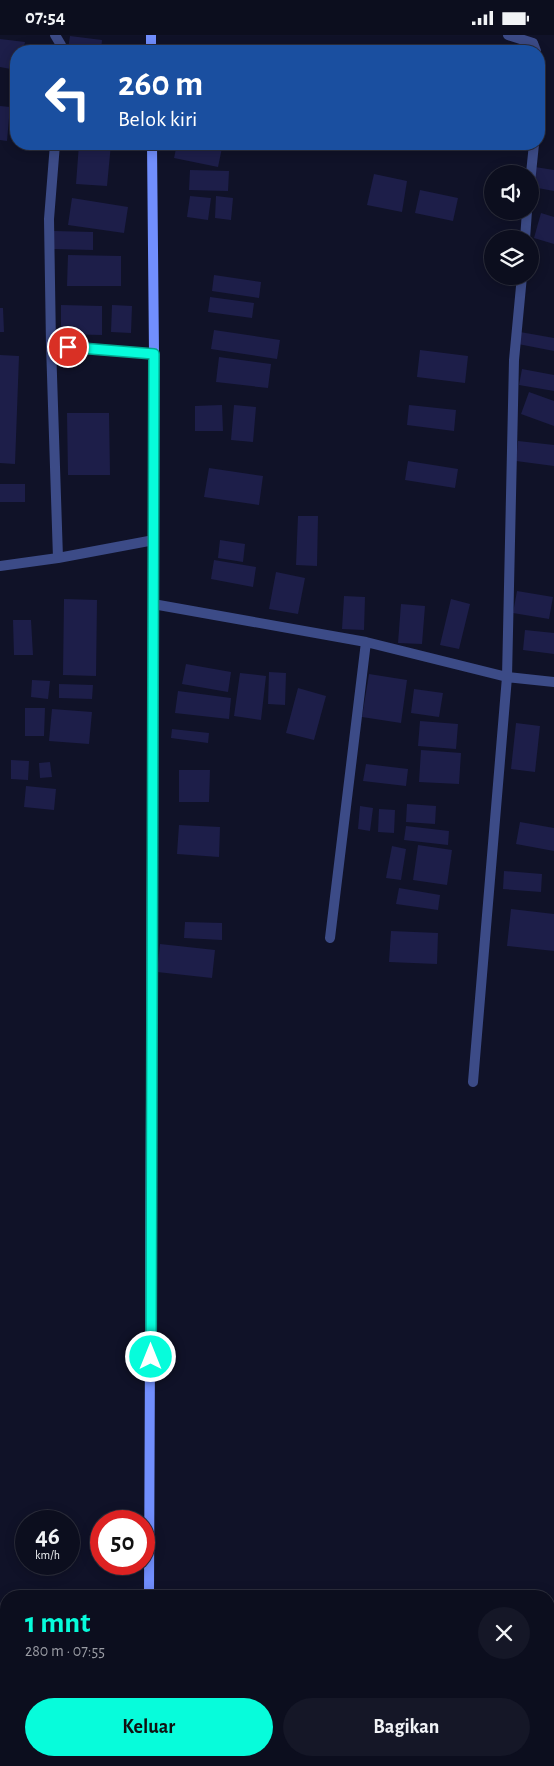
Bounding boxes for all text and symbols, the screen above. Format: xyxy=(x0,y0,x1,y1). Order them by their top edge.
text: 07:54 xyxy=(25,8,65,27)
icon: left xyxy=(35,65,100,130)
text: 260 m xyxy=(118,67,203,102)
text: Belok kiri xyxy=(118,108,197,130)
map controls xyxy=(484,165,539,285)
button: sound xyxy=(484,165,539,220)
button: layers xyxy=(484,230,539,285)
pin xyxy=(47,326,89,368)
icon: arrive xyxy=(54,333,82,361)
position arrow xyxy=(124,1330,176,1382)
speed limit sign: 50 xyxy=(90,1510,155,1575)
text: 46 xyxy=(35,1524,60,1549)
text: km/h xyxy=(35,1549,60,1561)
button: close xyxy=(478,1607,530,1659)
text: 1 mnt xyxy=(25,1608,90,1638)
text: 280 m · 07:55 xyxy=(25,1643,105,1659)
button: Keluar xyxy=(25,1698,273,1756)
button: Bagikan xyxy=(283,1698,530,1756)

